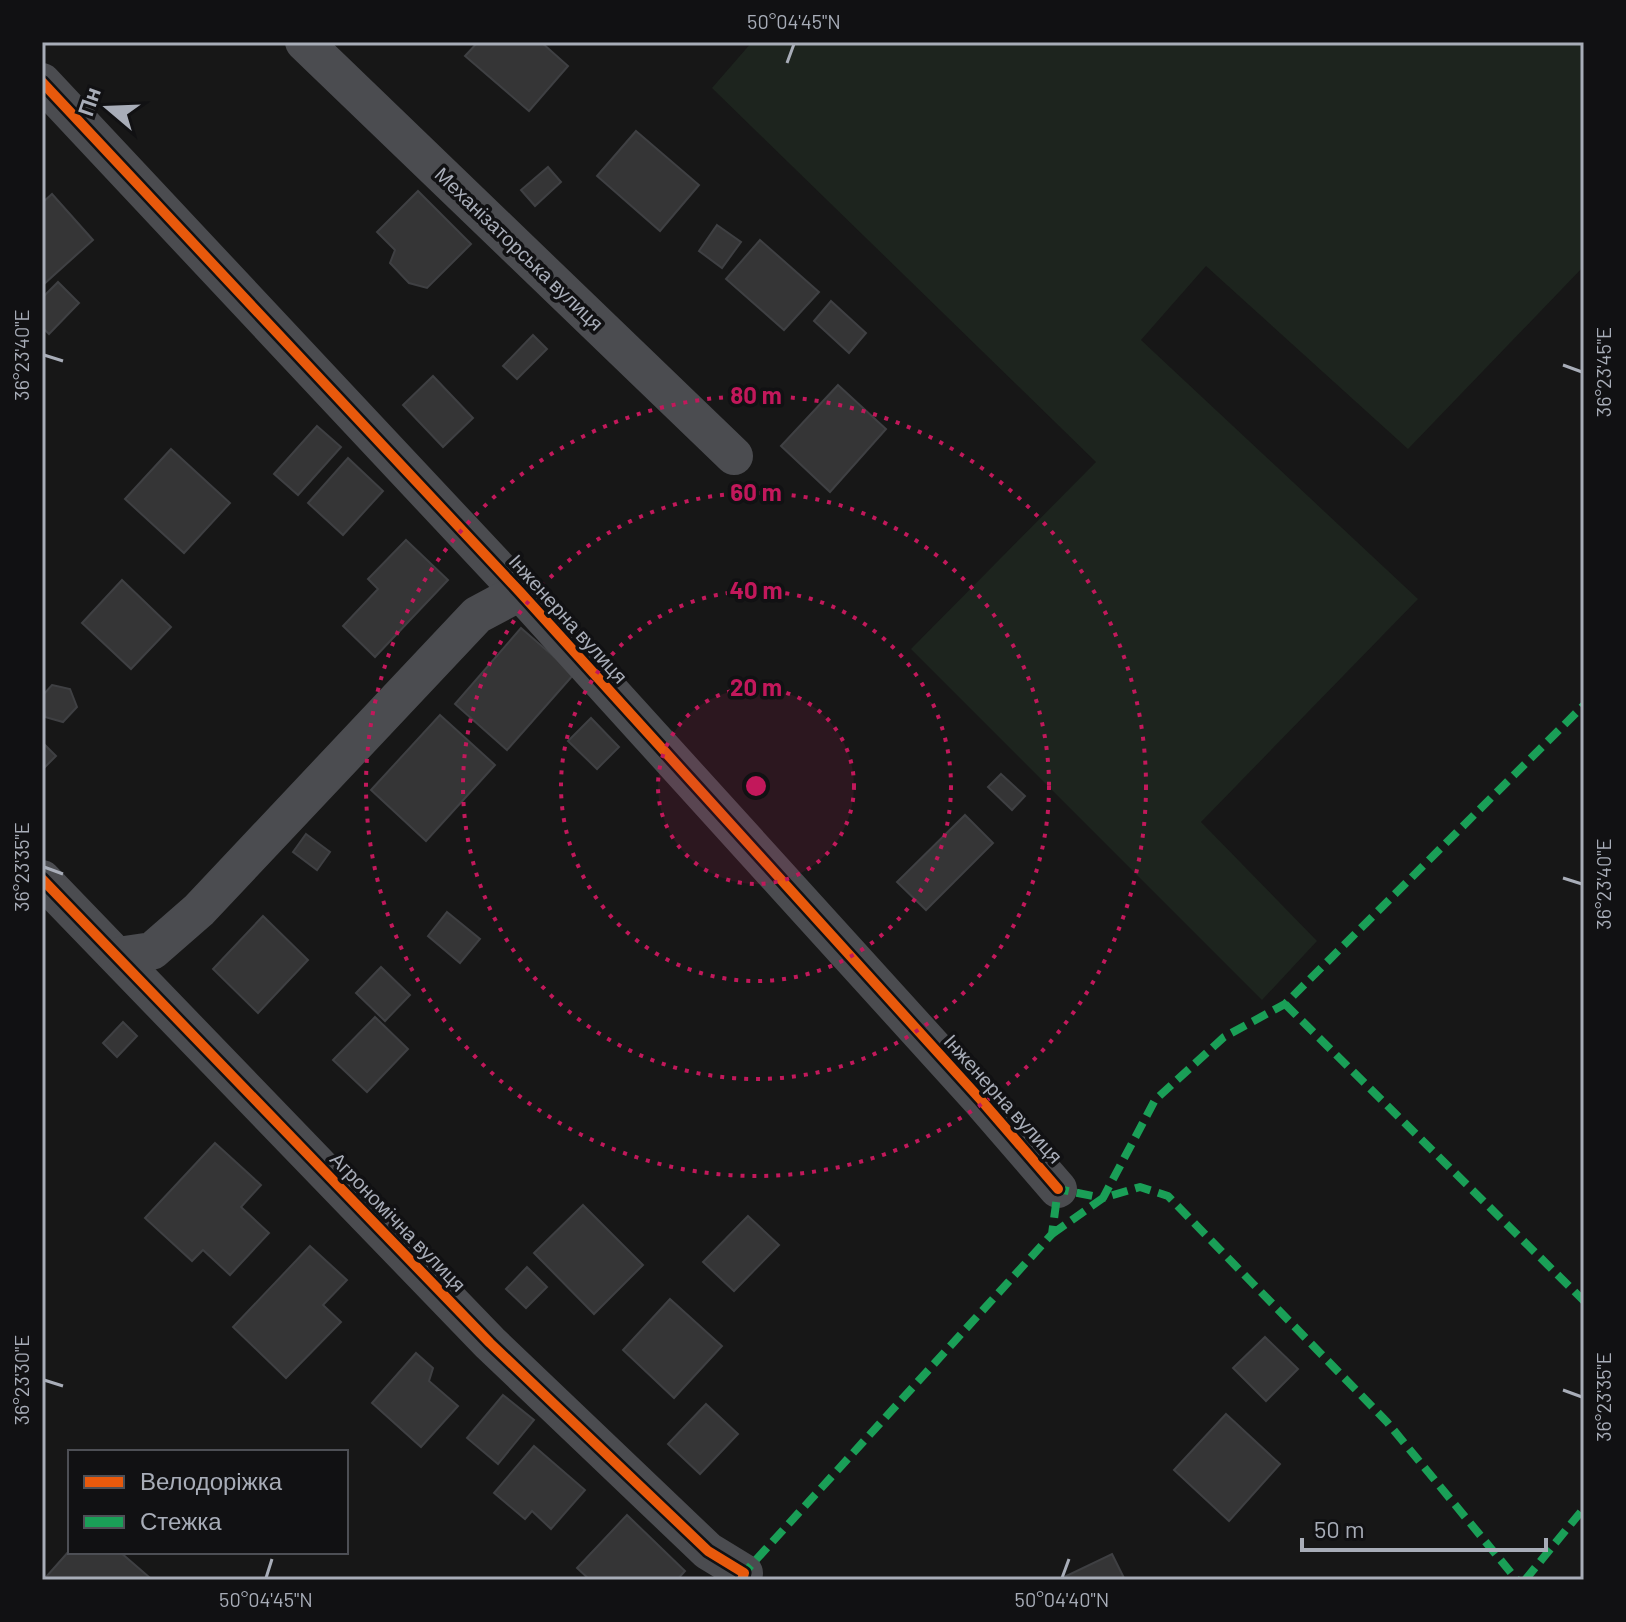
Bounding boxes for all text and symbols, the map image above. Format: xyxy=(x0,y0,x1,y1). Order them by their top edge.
text: 50°04'45"N xyxy=(747,9,841,33)
north arrow xyxy=(68,68,148,148)
text: Пн xyxy=(71,83,105,119)
street label: Механізаторська вулиця xyxy=(431,162,609,335)
text: 36°23'40"E xyxy=(9,309,33,401)
text: 36°23'45"E xyxy=(1591,327,1615,417)
text: 80 m xyxy=(730,380,782,409)
text: 60 m xyxy=(730,477,782,506)
street label: Інженерна вулиця xyxy=(504,549,633,688)
text: 40 m xyxy=(729,575,783,604)
text: 20 m xyxy=(730,672,782,701)
centre of rings xyxy=(742,772,770,800)
text: 36°23'35"E xyxy=(9,822,33,912)
text: 36°23'40"E xyxy=(1591,838,1615,930)
street label: Інженерна вулиця xyxy=(939,1029,1068,1168)
street label: Агрономічна вулиця xyxy=(326,1147,472,1296)
text: 36°23'30"E xyxy=(9,1335,33,1425)
text: 36°23'35"E xyxy=(1591,1352,1615,1442)
legend xyxy=(68,1450,348,1554)
text: Велодоріжка xyxy=(140,1466,283,1495)
scale bar xyxy=(1302,1502,1546,1552)
text: Стежка xyxy=(140,1506,222,1535)
text: 50 m xyxy=(1314,1514,1365,1543)
text: 50°04'45"N xyxy=(219,1587,313,1611)
text: 50°04'40"N xyxy=(1015,1587,1109,1611)

